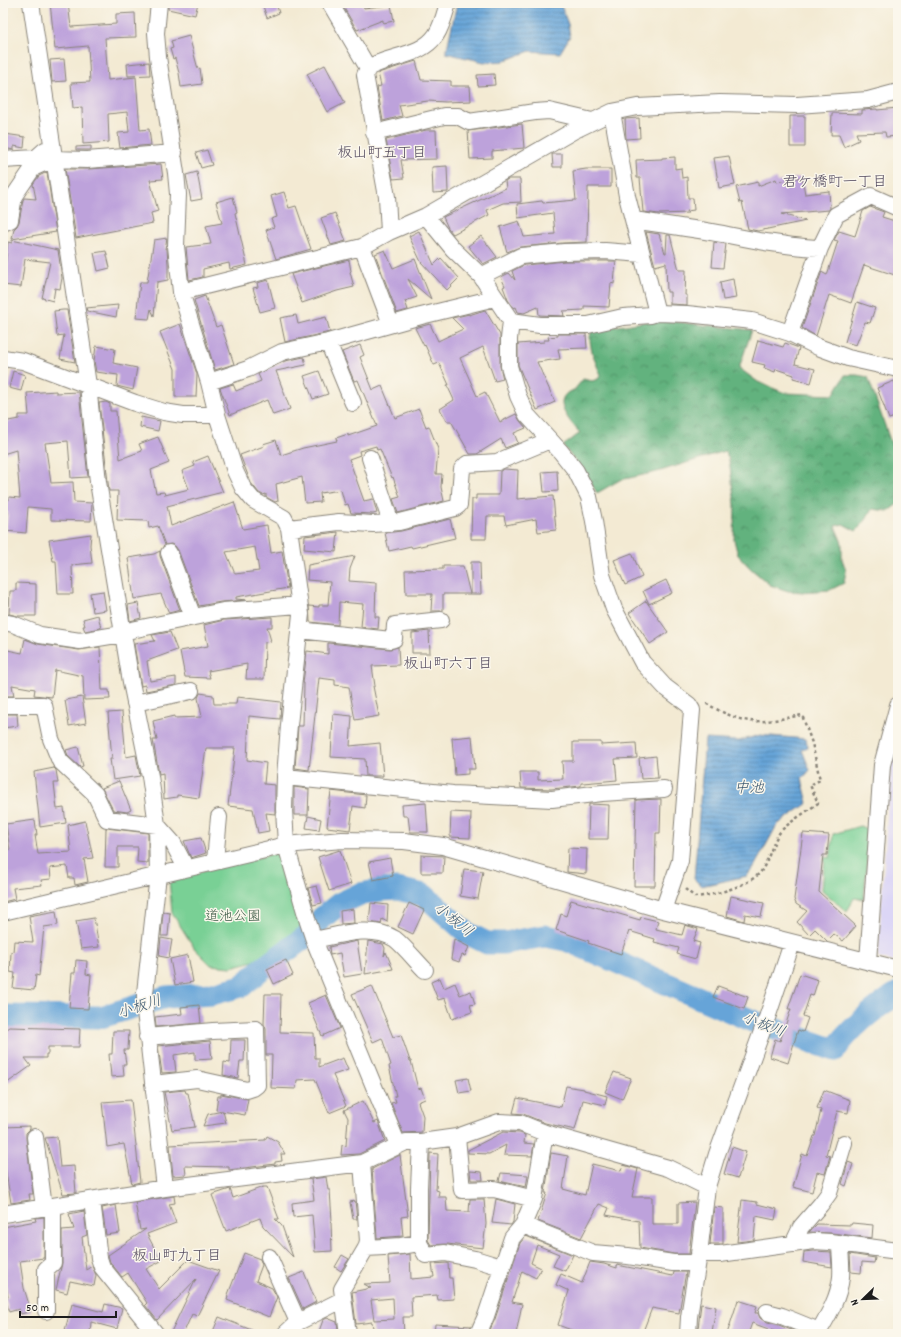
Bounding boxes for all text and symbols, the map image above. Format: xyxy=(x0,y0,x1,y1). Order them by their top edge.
district label: 板山町五丁目 xyxy=(337,143,427,165)
district label: 君ケ橋町一丁目 xyxy=(782,172,888,194)
district label: 板山町六丁目 xyxy=(403,654,493,676)
water label: 中池 xyxy=(734,778,765,800)
water label: 小板川 xyxy=(428,898,477,943)
park label: 道池公園 xyxy=(205,907,261,927)
water label: 小板川 xyxy=(115,990,164,1025)
water label: 小板川 xyxy=(738,1008,788,1044)
district label: 板山町九丁目 xyxy=(132,1246,222,1268)
north arrow xyxy=(843,1279,883,1319)
scale bar xyxy=(20,1293,116,1319)
text: N xyxy=(847,1296,864,1308)
text: 50 m xyxy=(26,1300,49,1317)

